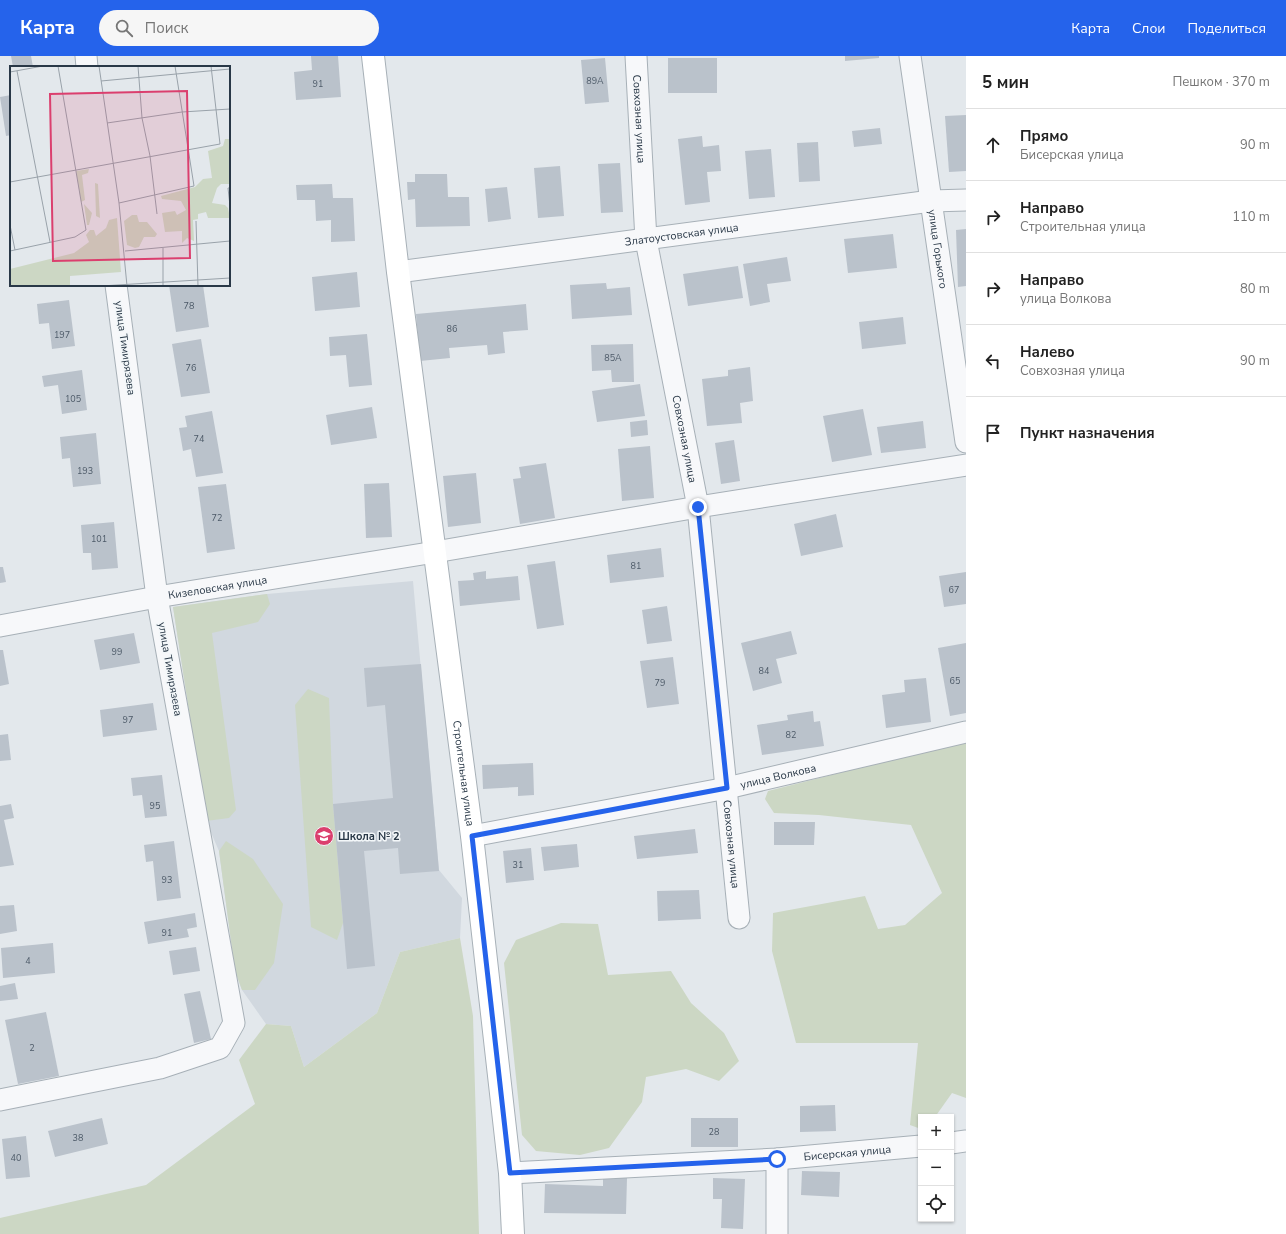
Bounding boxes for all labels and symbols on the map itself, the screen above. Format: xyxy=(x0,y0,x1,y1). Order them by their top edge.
inset map xyxy=(10,66,230,286)
street label: Совхозная улица xyxy=(630,74,649,164)
house number: 89А xyxy=(586,75,604,87)
house number: 91 xyxy=(313,78,323,90)
street label: улица Горького xyxy=(925,208,951,290)
street label: Златоустовская улица xyxy=(624,219,739,249)
street label: улица Тимирязева xyxy=(111,300,139,396)
house number: 78 xyxy=(184,300,194,312)
house number: 86 xyxy=(447,323,457,335)
house number: 197 xyxy=(54,329,70,341)
house number: 85А xyxy=(604,352,622,364)
house number: 76 xyxy=(186,362,196,374)
house number: 105 xyxy=(65,393,81,405)
street label: Совхозная улица xyxy=(669,394,701,484)
house number: 74 xyxy=(194,433,205,445)
house number: 193 xyxy=(77,465,93,477)
route end xyxy=(689,498,707,516)
house number: 72 xyxy=(212,512,222,524)
house number: 101 xyxy=(91,533,107,545)
house number: 81 xyxy=(631,560,641,572)
street label: Кизеловская улица xyxy=(167,572,268,603)
house number: 67 xyxy=(949,584,959,596)
street label: улица Тимирязева xyxy=(154,621,186,717)
house number: 99 xyxy=(112,646,122,658)
house number: 84 xyxy=(759,665,770,677)
house number: 65 xyxy=(950,675,960,687)
house number: 79 xyxy=(655,677,665,689)
house number: 97 xyxy=(123,714,133,726)
street label: Строительная улица xyxy=(449,719,478,827)
house number: 82 xyxy=(786,729,796,741)
street label: улица Волкова xyxy=(739,760,818,792)
street label: Совхозная улица xyxy=(720,799,744,889)
house number: 95 xyxy=(150,800,160,812)
school or university icon: Школа № 2 xyxy=(313,825,335,847)
place label: Школа № 2 xyxy=(338,829,400,844)
house number: 31 xyxy=(513,859,523,871)
house number: 93 xyxy=(162,874,172,886)
house number: 91 xyxy=(162,927,172,939)
house number: 4 xyxy=(25,955,31,967)
house number: 2 xyxy=(29,1042,35,1054)
house number: 28 xyxy=(709,1126,719,1138)
house number: 38 xyxy=(73,1132,83,1144)
street label: Бисерская улица xyxy=(803,1141,892,1164)
route start xyxy=(768,1150,786,1168)
house number: 40 xyxy=(11,1152,21,1164)

